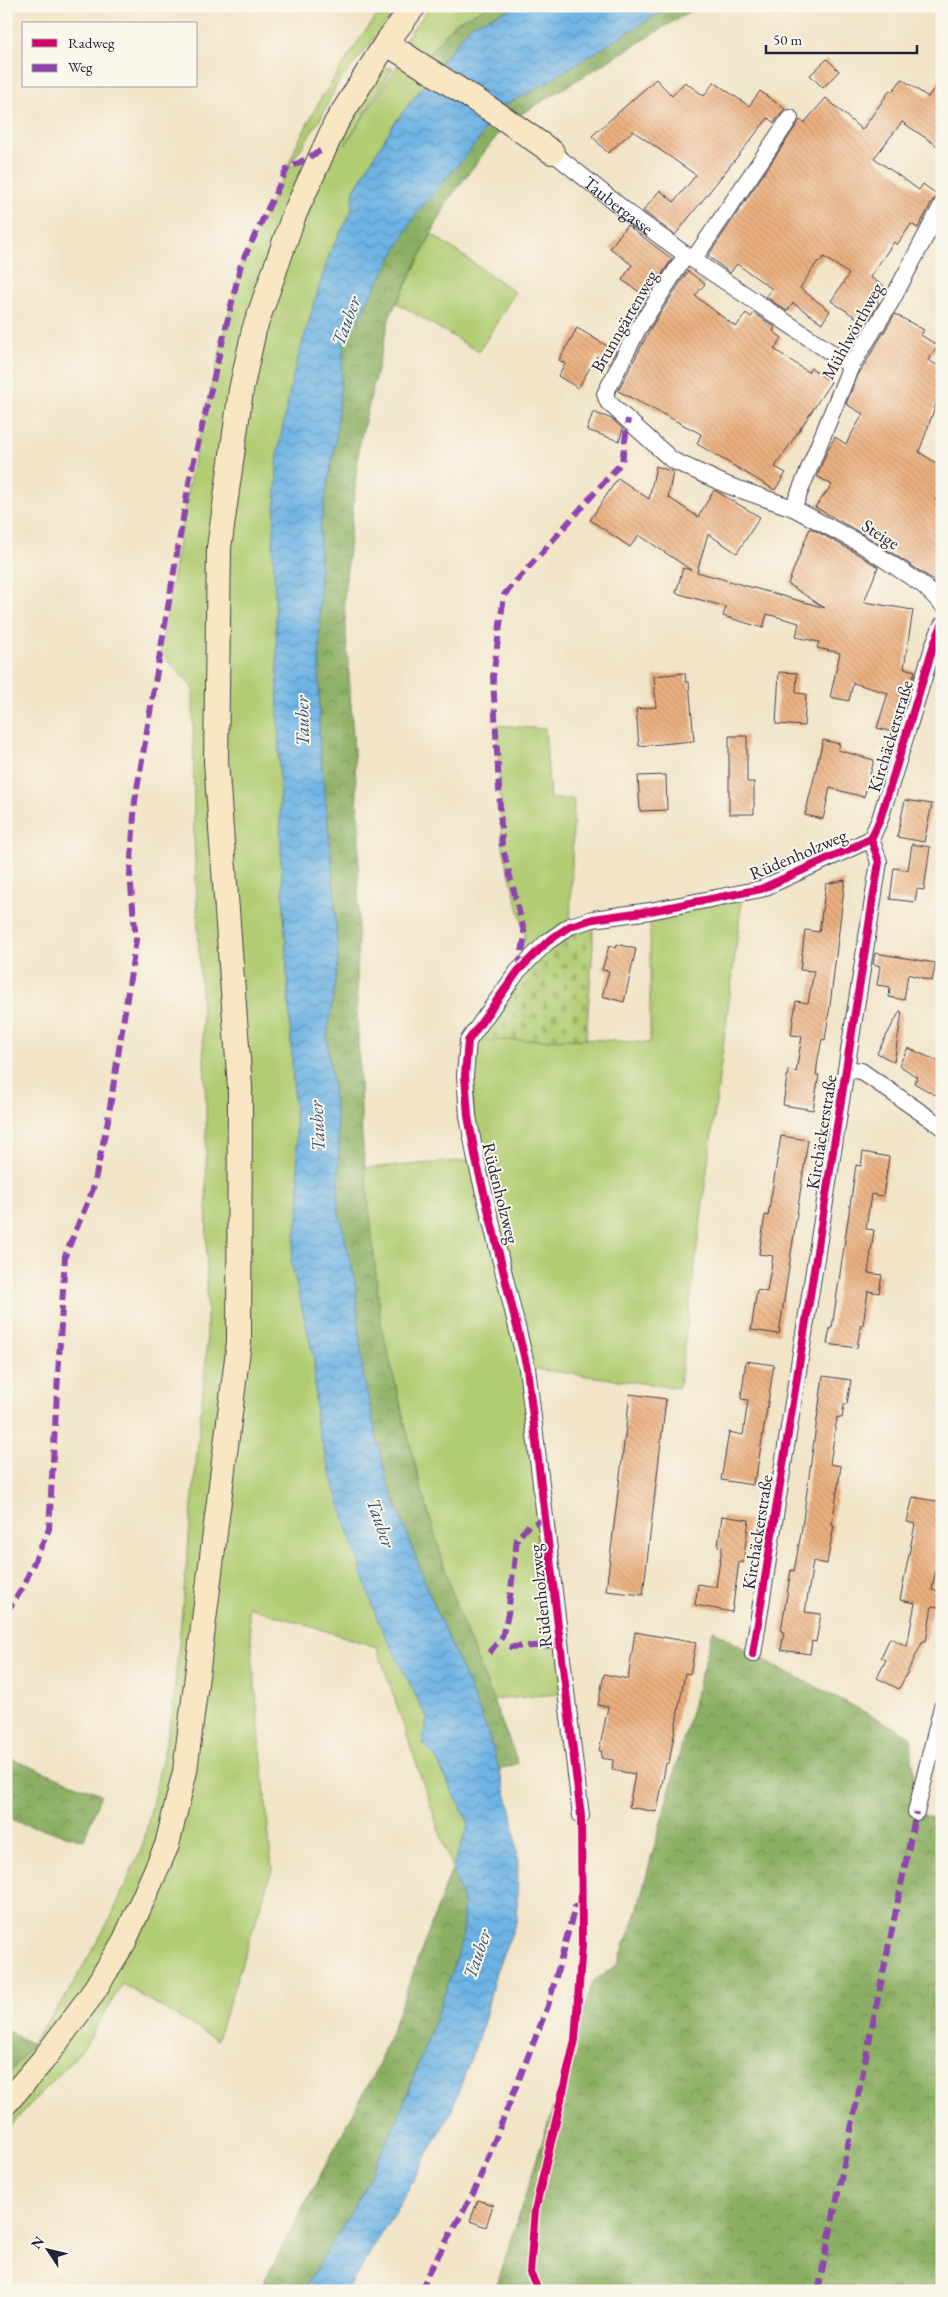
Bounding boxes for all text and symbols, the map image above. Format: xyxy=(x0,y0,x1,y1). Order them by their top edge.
legend xyxy=(22,22,198,88)
scale bar xyxy=(766,22,917,54)
text: 50 m xyxy=(773,30,802,49)
text: Radweg xyxy=(68,33,115,52)
text: Weg xyxy=(68,57,93,76)
street label: Taubergasse xyxy=(579,170,658,239)
street label: Brunngärtenweg xyxy=(585,266,663,376)
street label: Mühlwörthweg xyxy=(816,278,888,384)
water label: Tauber xyxy=(325,292,367,349)
street label: Steige xyxy=(858,514,904,554)
street label: Kirchäckerstraße xyxy=(862,677,918,795)
water label: Tauber xyxy=(289,695,315,747)
street label: Rüdenholzweg xyxy=(746,823,850,885)
street label: Kirchäckerstraße xyxy=(801,1073,841,1191)
water label: Tauber xyxy=(303,1099,331,1152)
street label: Rüdenholzweg xyxy=(477,1140,525,1246)
street label: Kirchäckerstraße xyxy=(737,1473,777,1591)
water label: Tauber xyxy=(361,1495,401,1552)
street label: Rüdenholzweg xyxy=(523,1543,557,1649)
water label: Tauber xyxy=(457,1925,497,1982)
north arrow xyxy=(22,2224,72,2274)
text: N xyxy=(27,2232,48,2252)

